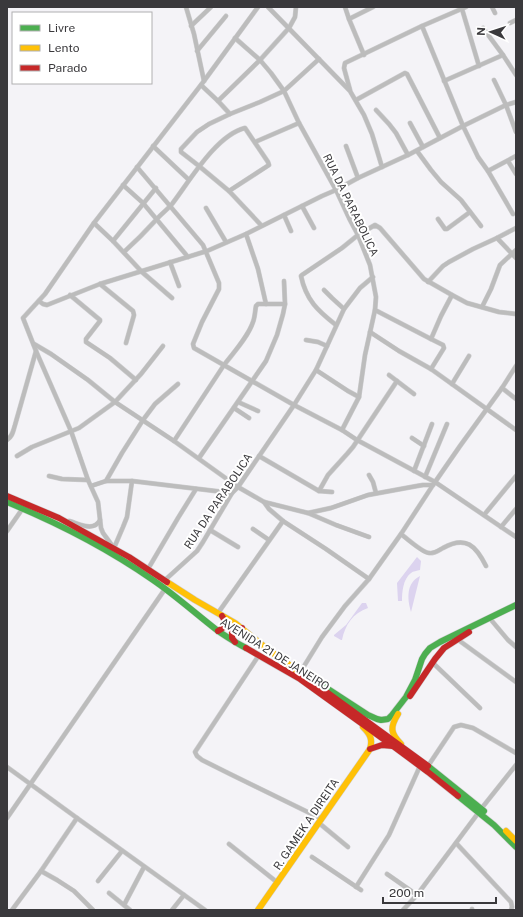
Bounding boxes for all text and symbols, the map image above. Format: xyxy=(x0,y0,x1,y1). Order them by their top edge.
legend xyxy=(12,12,152,84)
north arrow xyxy=(471,12,511,52)
text: Livre xyxy=(48,21,76,35)
text: N xyxy=(475,27,487,36)
text: Lento xyxy=(48,41,80,55)
text: Parado xyxy=(48,61,87,75)
street label: RUA DA PARABOLICA xyxy=(321,152,381,258)
street label: RUA DA PARABOLICA xyxy=(182,451,255,551)
street label: AVENIDA 21 DE JANEIRO xyxy=(218,615,332,693)
street label: R. GAMEK A DIREITA xyxy=(271,776,341,872)
scale bar xyxy=(383,879,496,905)
text: 200 m xyxy=(389,886,424,900)

